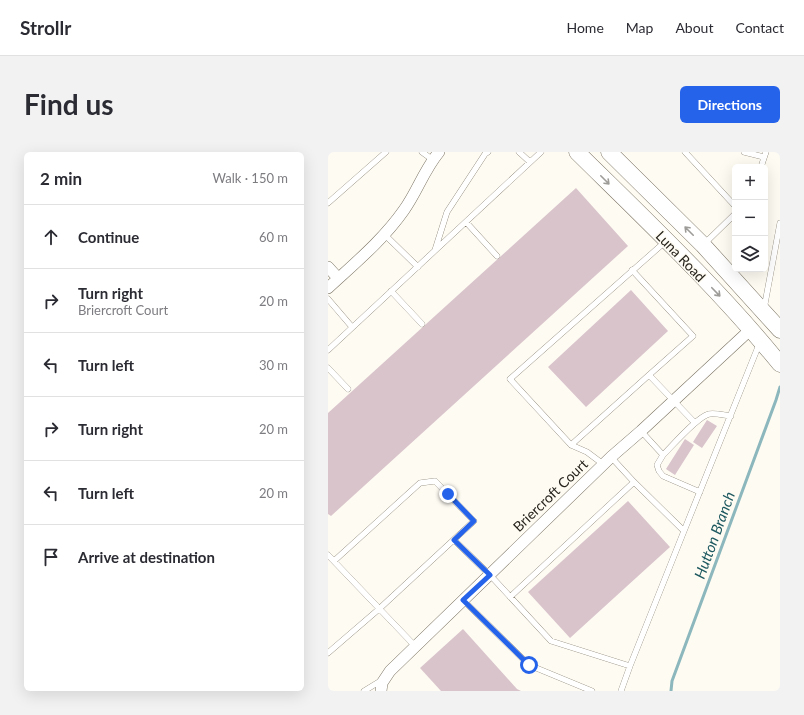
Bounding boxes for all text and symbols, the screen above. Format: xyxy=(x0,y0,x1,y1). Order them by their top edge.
text: Strollr xyxy=(20,16,71,39)
text: Home xyxy=(566,19,604,36)
text: Map xyxy=(626,19,653,36)
text: About xyxy=(675,19,713,36)
text: Contact xyxy=(735,19,784,36)
button: Directions xyxy=(680,86,780,123)
text: Find us xyxy=(24,87,114,121)
map controls xyxy=(732,164,768,272)
button: + xyxy=(732,164,768,200)
text: 2 min xyxy=(40,168,82,189)
text: Walk · 150 m xyxy=(212,170,288,186)
one-way arrow xyxy=(600,175,610,184)
button: − xyxy=(732,200,768,236)
icon: ahead xyxy=(40,226,62,248)
one-way arrow xyxy=(684,226,694,236)
street label: Luna Road xyxy=(653,227,709,285)
text: Continue xyxy=(78,228,139,246)
text: 60 m xyxy=(259,229,288,245)
button: layers xyxy=(732,236,768,272)
text: Turn right xyxy=(78,284,143,302)
one-way arrow xyxy=(711,287,721,297)
icon: right xyxy=(40,290,62,312)
text: 20 m xyxy=(259,293,288,309)
text: Briercroft Court xyxy=(78,302,168,318)
icon: left xyxy=(40,354,62,376)
text: Turn left xyxy=(78,356,134,374)
text: 30 m xyxy=(259,357,288,373)
icon: right xyxy=(40,418,62,440)
text: Turn right xyxy=(78,420,143,438)
text: 20 m xyxy=(259,421,288,437)
street label: Briercroft Court xyxy=(509,455,591,535)
icon: left xyxy=(40,482,62,504)
text: Turn left xyxy=(78,484,134,502)
text: 20 m xyxy=(259,485,288,501)
route end xyxy=(439,485,457,503)
water label: Hutton Branch xyxy=(690,489,738,581)
icon: arrive xyxy=(40,546,62,568)
text: Arrive at destination xyxy=(78,548,215,566)
route start xyxy=(520,656,538,674)

